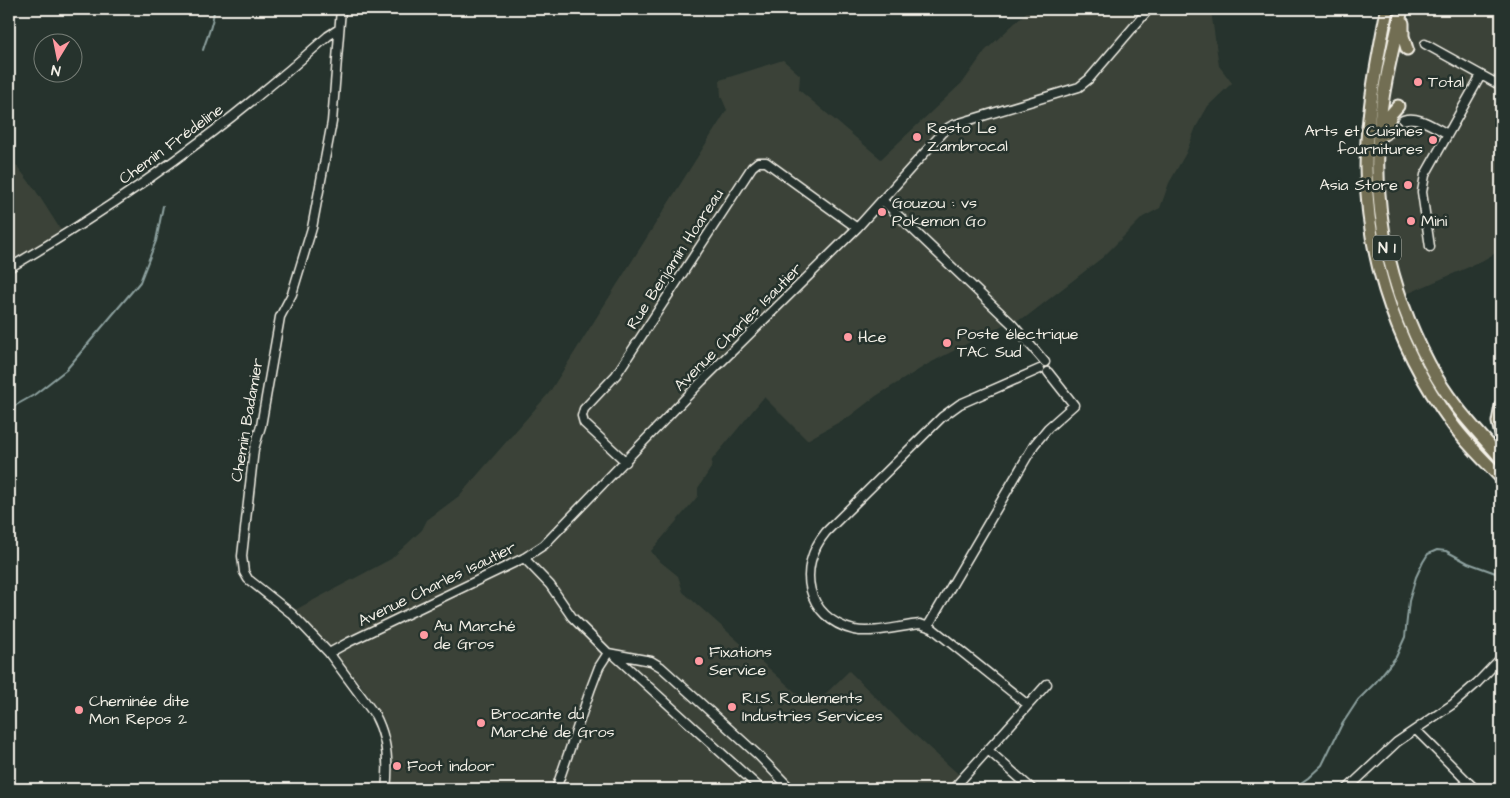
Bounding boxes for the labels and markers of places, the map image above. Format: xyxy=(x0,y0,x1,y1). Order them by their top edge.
place label: Total xyxy=(1428,71,1464,93)
marker: Total xyxy=(1412,76,1424,88)
place label: Resto Le Zambrocal xyxy=(927,117,1008,157)
place label: Arts et Cuisines fournitures xyxy=(1304,120,1423,160)
marker: Resto Le Zambrocal xyxy=(911,131,923,143)
marker: Arts et Cuisines fournitures xyxy=(1427,134,1439,146)
place label: Asia Store xyxy=(1320,174,1398,196)
marker: Asia Store xyxy=(1402,179,1414,191)
place label: Gouzou : vs Pokemon Go xyxy=(892,192,986,232)
marker: Gouzou : vs Pokemon Go xyxy=(876,206,888,218)
place label: Mini xyxy=(1421,210,1448,232)
marker: Mini xyxy=(1405,215,1417,227)
place label: Poste électrique TAC Sud xyxy=(957,323,1079,363)
place label: Hce xyxy=(858,326,887,348)
marker: Hce xyxy=(842,331,854,343)
marker: Poste électrique TAC Sud xyxy=(941,337,953,349)
place label: Au Marché de Gros xyxy=(434,615,516,655)
marker: Au Marché de Gros xyxy=(418,629,430,641)
place label: Fixations Service xyxy=(709,641,772,681)
marker: Fixations Service xyxy=(693,655,705,667)
place label: R.I.S. Roulements Industries Services xyxy=(742,687,883,727)
place label: Cheminée dite Mon Repos 2 xyxy=(89,690,190,730)
marker: R.I.S. Roulements Industries Services xyxy=(726,701,738,713)
place label: Brocante du Marché de Gros xyxy=(491,703,615,743)
marker: Cheminée dite Mon Repos 2 xyxy=(73,704,85,716)
marker: Brocante du Marché de Gros xyxy=(475,717,487,729)
place label: Foot indoor xyxy=(407,755,495,777)
marker: Foot indoor xyxy=(391,760,403,772)

